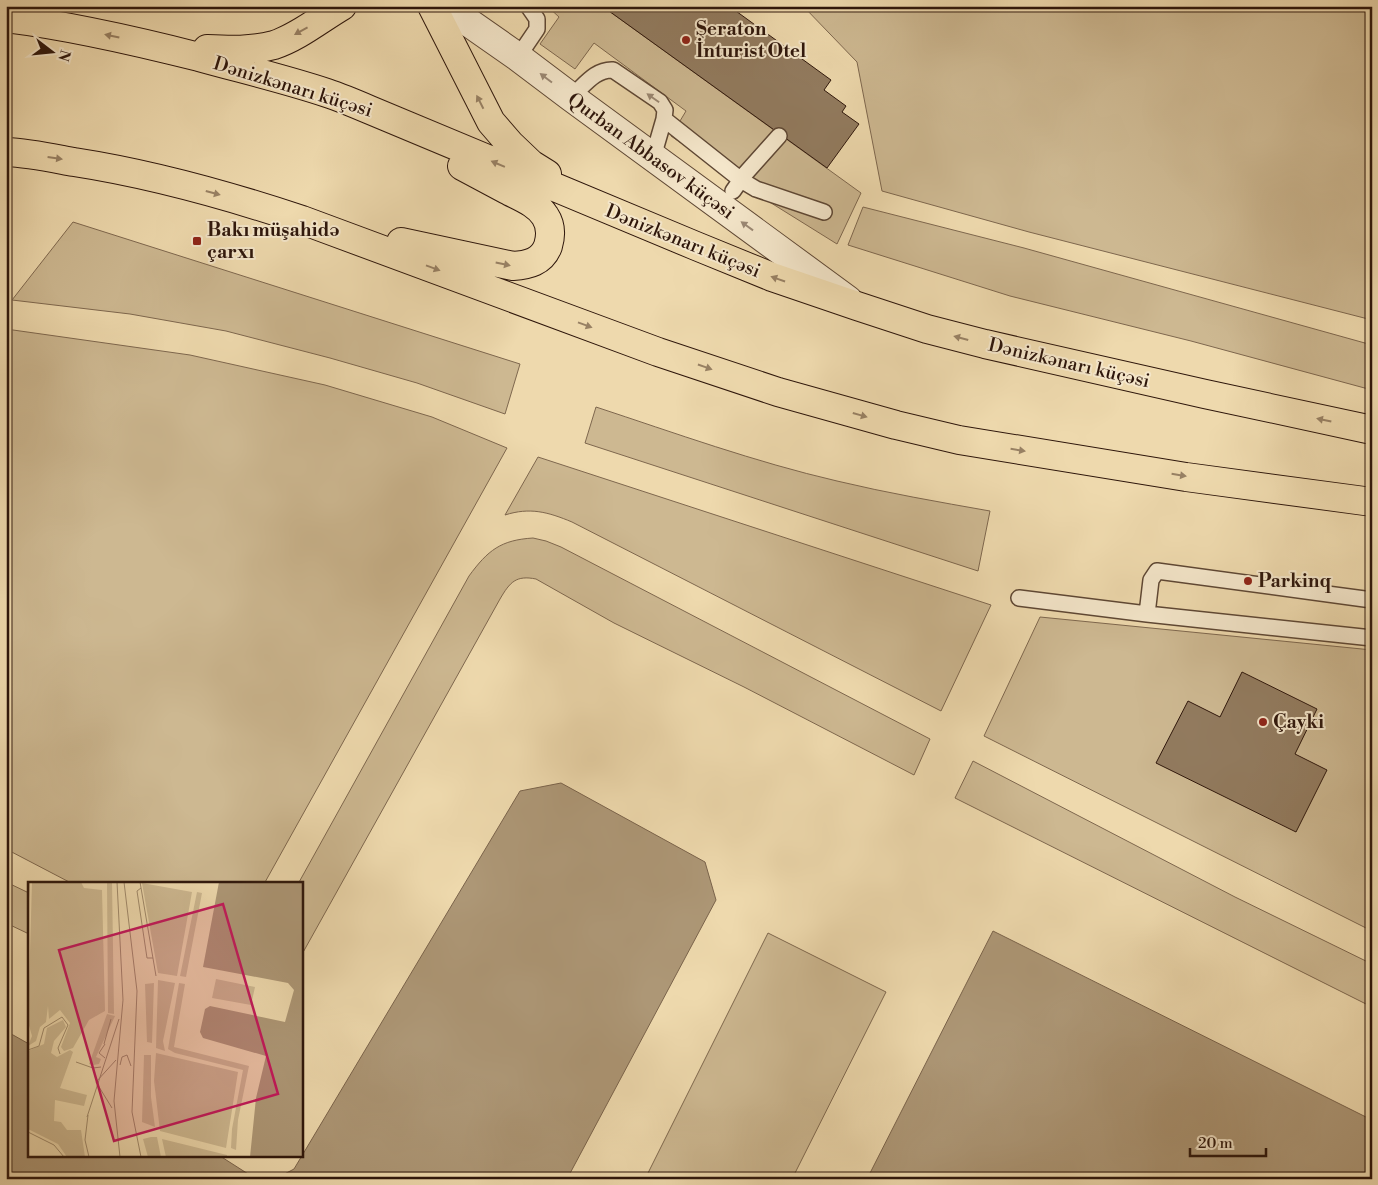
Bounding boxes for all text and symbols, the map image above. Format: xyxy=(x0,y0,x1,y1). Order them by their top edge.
place label: Şeraton İnturist Otel xyxy=(696,17,806,63)
one-way arrow xyxy=(294,27,307,36)
north arrow xyxy=(28,28,78,78)
one-way arrow xyxy=(105,32,120,40)
marker: Şeraton İnturist Otel xyxy=(680,34,692,46)
text: N xyxy=(53,48,74,63)
street label: Dənizkənarı küçəsi xyxy=(211,51,375,123)
one-way arrow xyxy=(539,73,553,83)
street label: Qurban Abbasov küçəsi xyxy=(563,87,739,225)
one-way arrow xyxy=(646,93,660,103)
one-way arrow xyxy=(476,94,484,109)
one-way arrow xyxy=(47,155,63,163)
one-way arrow xyxy=(491,159,505,167)
one-way arrow xyxy=(206,189,221,197)
street label: Dənizkənarı küçəsi xyxy=(602,199,764,283)
place label: Bakı müşahidə çarxı xyxy=(207,218,340,264)
one-way arrow xyxy=(740,221,754,231)
marker: Bakı müşahidə çarxı xyxy=(191,235,203,247)
one-way arrow xyxy=(496,260,511,268)
one-way arrow xyxy=(426,264,441,272)
one-way arrow xyxy=(770,275,785,283)
one-way arrow xyxy=(578,322,593,329)
one-way arrow xyxy=(953,333,968,341)
street label: Dənizkənarı küçəsi xyxy=(986,333,1152,393)
one-way arrow xyxy=(697,364,712,371)
one-way arrow xyxy=(852,411,867,419)
one-way arrow xyxy=(1316,415,1332,423)
one-way arrow xyxy=(1011,446,1027,454)
one-way arrow xyxy=(1171,472,1187,480)
place label: Parkinq xyxy=(1258,569,1331,593)
marker: Parkinq xyxy=(1242,575,1254,587)
place label: Çayki xyxy=(1273,710,1324,734)
marker: Çayki xyxy=(1257,716,1269,728)
inset map xyxy=(28,882,302,1158)
scale bar xyxy=(1190,1125,1267,1157)
text: 20 m xyxy=(1198,1134,1233,1153)

